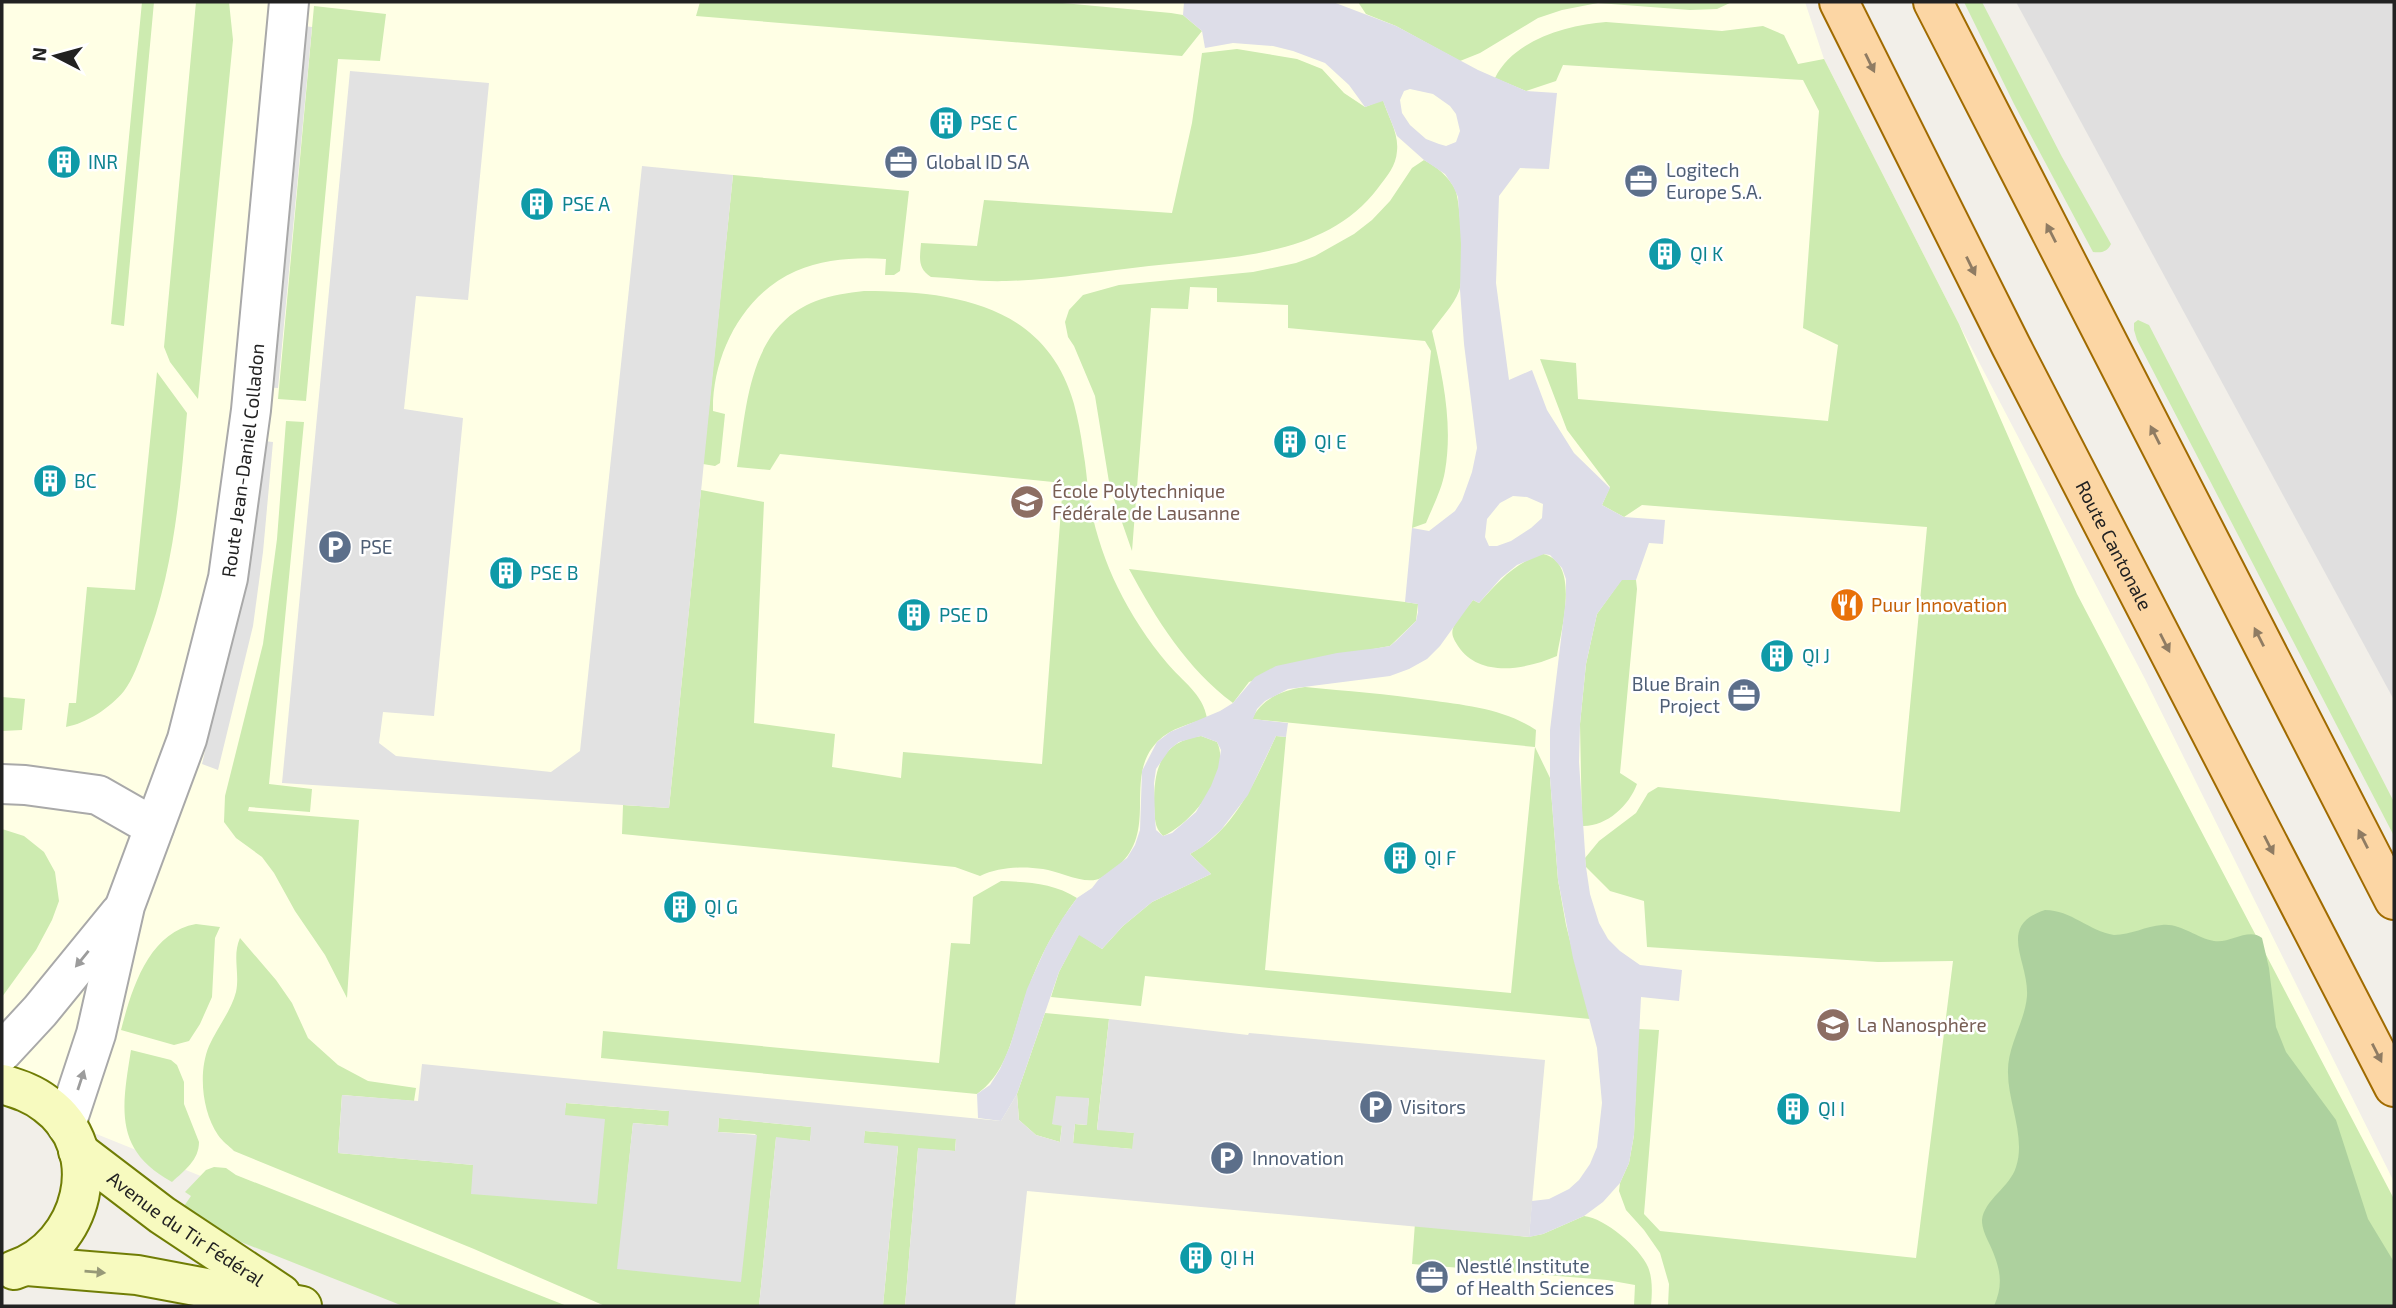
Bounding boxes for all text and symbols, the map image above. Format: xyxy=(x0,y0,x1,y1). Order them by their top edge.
north arrow xyxy=(21,21,91,91)
text: N xyxy=(26,46,51,62)
one-way arrow xyxy=(1864,53,1875,73)
building icon: PSE C xyxy=(927,104,965,142)
place label: PSE C xyxy=(970,111,1018,134)
building icon: INR xyxy=(45,143,83,181)
office icon: Global ID SA xyxy=(882,143,920,181)
place label: INR xyxy=(88,150,118,173)
place label: Global ID SA xyxy=(926,150,1030,173)
place label: Logitech Europe S.A. xyxy=(1666,158,1762,203)
office icon: Logitech Europe S.A. xyxy=(1622,162,1660,200)
building icon: PSE A xyxy=(518,185,556,223)
place label: PSE A xyxy=(562,192,610,215)
one-way arrow xyxy=(2045,222,2057,242)
building icon: QI K xyxy=(1646,235,1684,273)
place label: QI K xyxy=(1690,242,1723,265)
one-way arrow xyxy=(1966,256,1977,276)
street label: Route Jean-Daniel Colladon xyxy=(216,342,268,579)
building icon: QI E xyxy=(1271,423,1309,461)
one-way arrow xyxy=(2149,425,2160,445)
place label: QI E xyxy=(1314,430,1347,453)
building icon: BC xyxy=(31,462,69,500)
place label: BC xyxy=(74,469,97,492)
street label: Route Cantonale xyxy=(2071,476,2157,614)
place label: École Polytechnique Fédérale de Lausanne xyxy=(1052,479,1240,524)
school or university icon: École Polytechnique Fédérale de Lausanne xyxy=(1008,483,1046,521)
parking icon: PSE xyxy=(316,528,354,566)
place label: PSE xyxy=(360,535,393,558)
building icon: PSE B xyxy=(487,554,525,592)
place label: PSE B xyxy=(530,561,579,584)
restaurant icon: Puur Innovation xyxy=(1828,586,1866,624)
place label: Puur Innovation xyxy=(1871,593,2007,616)
building icon: PSE D xyxy=(895,596,933,634)
place label: PSE D xyxy=(939,603,988,626)
one-way arrow xyxy=(2253,627,2264,647)
one-way arrow xyxy=(2159,633,2170,653)
building icon: QI J xyxy=(1758,637,1796,675)
place label: QI J xyxy=(1802,644,1830,667)
place label: Blue Brain Project xyxy=(1632,672,1720,717)
office icon: Blue Brain Project xyxy=(1725,676,1763,714)
one-way arrow xyxy=(2357,830,2369,849)
one-way arrow xyxy=(2264,835,2275,855)
building icon: QI F xyxy=(1381,839,1419,877)
place label: QI F xyxy=(1424,846,1456,869)
building icon: QI G xyxy=(661,888,699,926)
place label: QI G xyxy=(704,895,738,918)
one-way arrow xyxy=(75,949,90,967)
school or university icon: La Nanosphère xyxy=(1814,1006,1852,1044)
place label: La Nanosphère xyxy=(1857,1013,1987,1036)
one-way arrow xyxy=(2371,1043,2382,1063)
one-way arrow xyxy=(76,1069,87,1090)
parking icon: Visitors xyxy=(1357,1088,1395,1126)
building icon: QI I xyxy=(1774,1090,1812,1128)
place label: Visitors xyxy=(1400,1095,1466,1118)
place label: QI I xyxy=(1818,1097,1845,1120)
parking icon: Innovation xyxy=(1208,1139,1246,1177)
place label: Innovation xyxy=(1252,1146,1344,1169)
street label: Avenue du Tir Fédéral xyxy=(103,1166,269,1291)
building icon: QI H xyxy=(1177,1239,1215,1277)
place label: QI H xyxy=(1220,1246,1255,1269)
place label: Nestlé Institute of Health Sciences xyxy=(1456,1254,1614,1299)
office icon: Nestlé Institute of Health Sciences xyxy=(1413,1258,1451,1296)
one-way arrow xyxy=(84,1267,106,1278)

